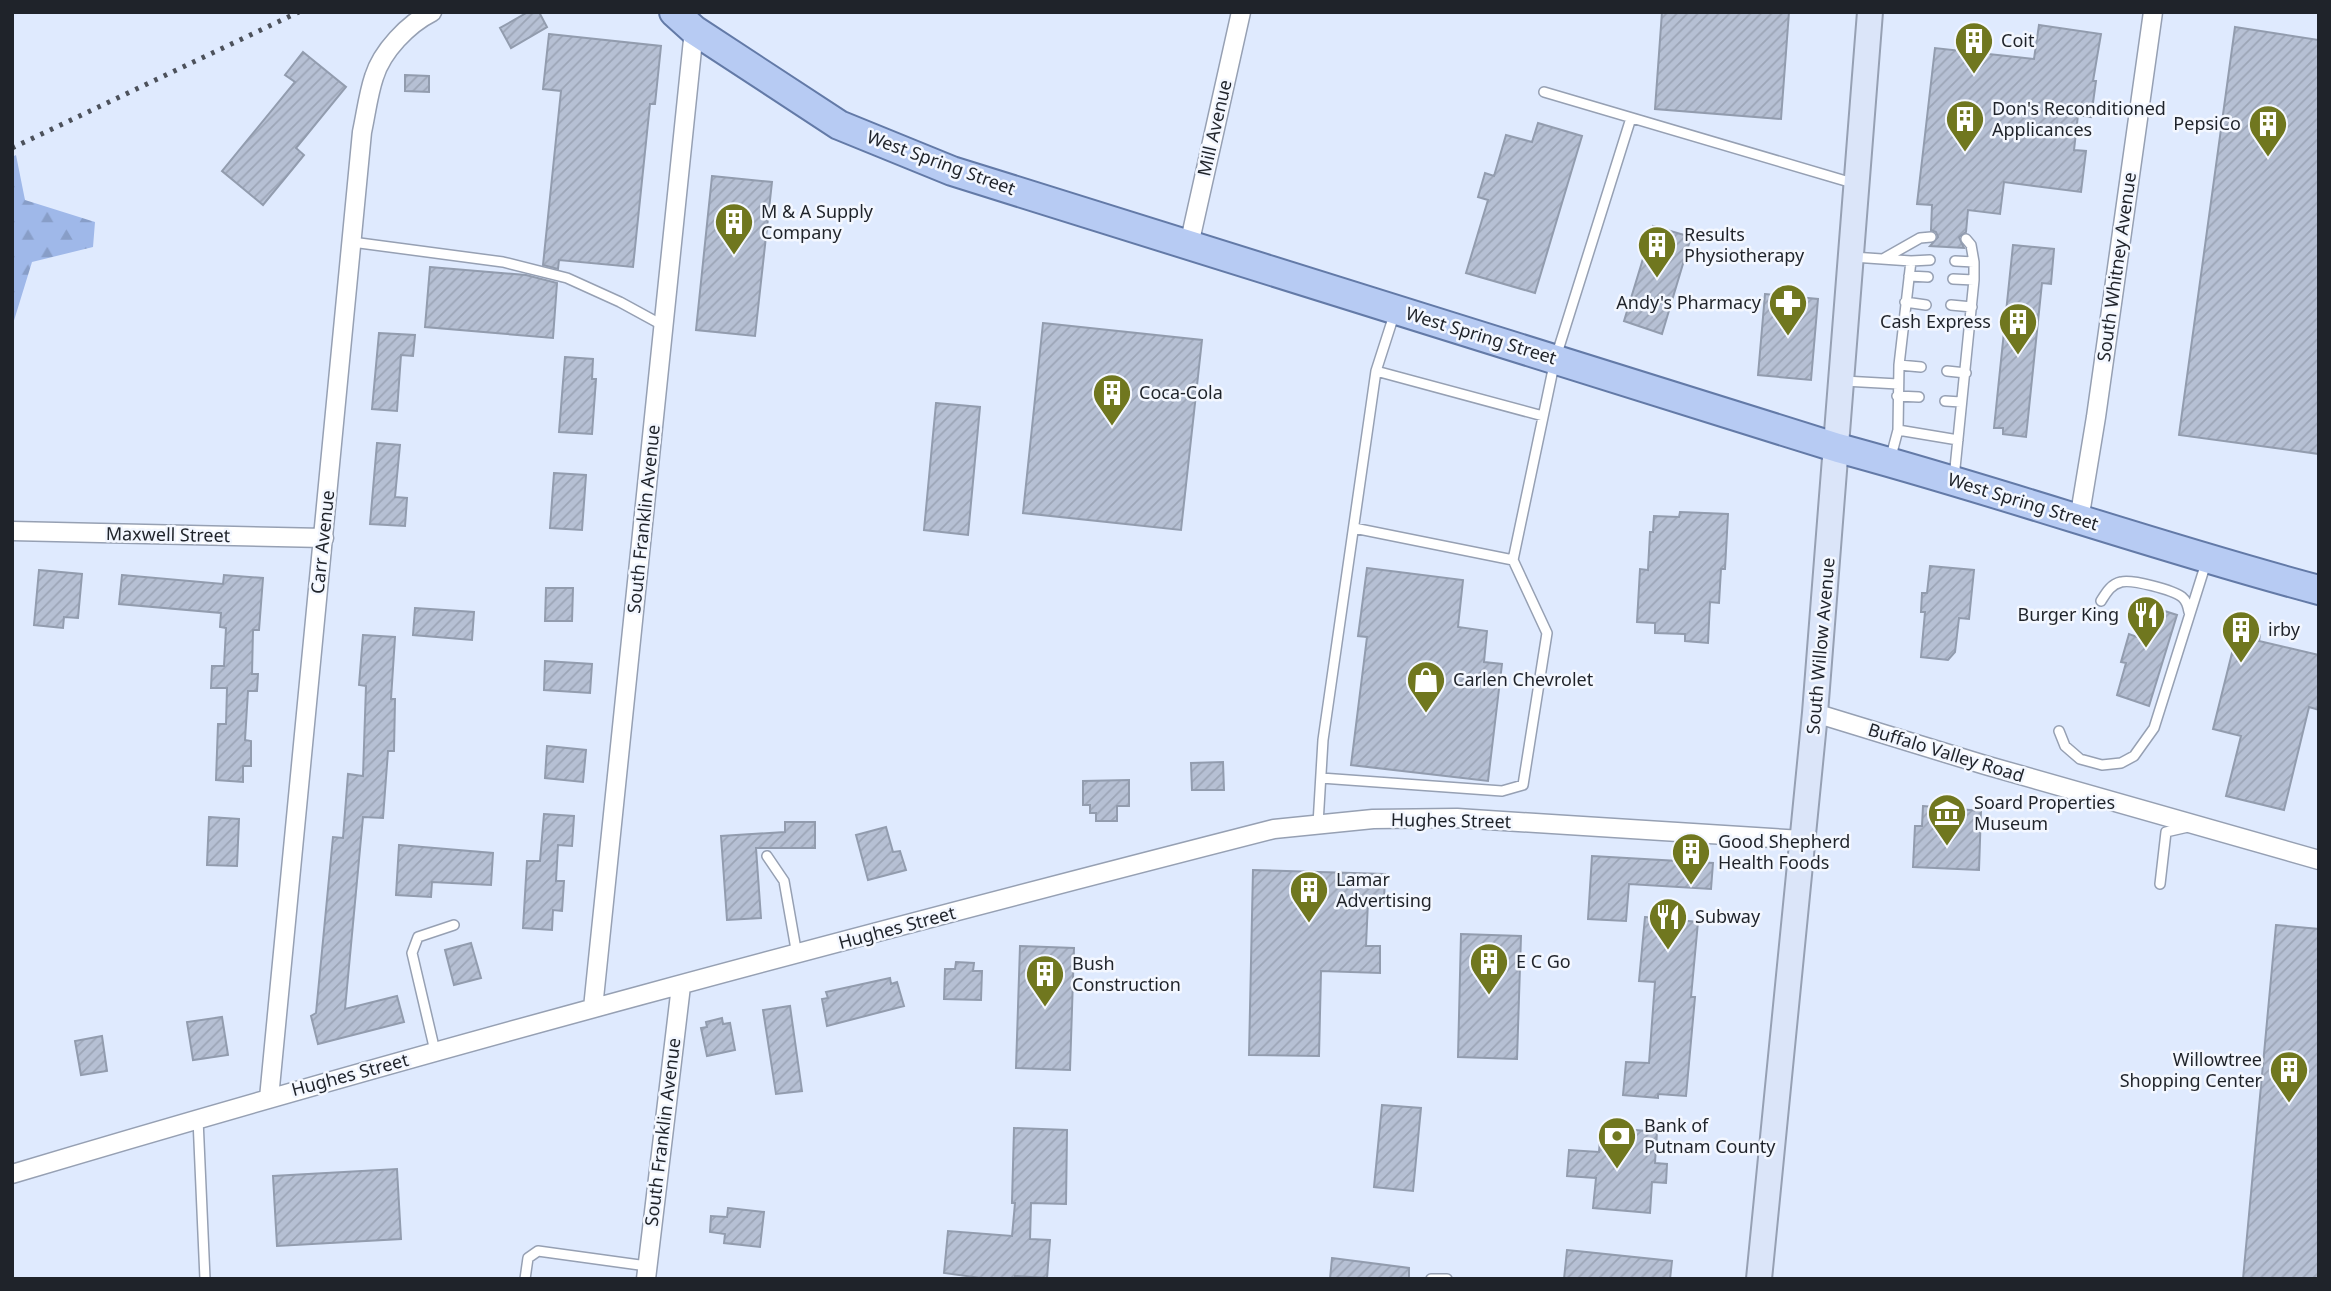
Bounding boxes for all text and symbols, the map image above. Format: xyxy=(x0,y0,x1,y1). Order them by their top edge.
building icon: Coit xyxy=(1953,20,1995,75)
place label: Coit xyxy=(2001,28,2035,52)
street label: Mill Avenue xyxy=(1191,77,1237,178)
place label: Don's Reconditioned Applicances xyxy=(1992,96,2166,141)
building icon: Don's Reconditioned Applicances xyxy=(1944,98,1986,153)
building icon: PepsiCo xyxy=(2247,103,2289,158)
place label: PepsiCo xyxy=(2173,111,2241,135)
street label: West Spring Street xyxy=(864,124,1019,200)
street label: South Whitney Avenue xyxy=(2091,171,2141,363)
place label: M & A Supply Company xyxy=(761,199,874,244)
building icon: M & A Supply Company xyxy=(713,201,755,256)
place label: Results Physiotherapy xyxy=(1684,222,1805,267)
building icon: Results Physiotherapy xyxy=(1636,224,1678,279)
pharmacy icon: Andy's Pharmacy xyxy=(1767,282,1809,337)
place label: Andy's Pharmacy xyxy=(1616,290,1762,314)
street label: West Spring Street xyxy=(1403,301,1560,370)
building icon: Cash Express xyxy=(1997,301,2039,356)
place label: Cash Express xyxy=(1880,309,1991,333)
building icon: Coca-Cola xyxy=(1091,372,1133,427)
place label: Coca-Cola xyxy=(1139,380,1223,404)
street label: South Franklin Avenue xyxy=(621,423,665,615)
street label: West Spring Street xyxy=(1945,467,2102,536)
street label: Carr Avenue xyxy=(305,489,339,595)
street label: Maxwell Street xyxy=(106,521,231,547)
street label: South Willow Avenue xyxy=(1800,556,1840,735)
restaurant icon: Burger King xyxy=(2125,594,2167,649)
place label: Burger King xyxy=(2018,602,2119,626)
building icon: irby xyxy=(2220,609,2262,664)
place label: irby xyxy=(2268,617,2301,641)
shop icon: Carlen Chevrolet xyxy=(1405,659,1447,714)
place label: Carlen Chevrolet xyxy=(1453,667,1594,691)
street label: Buffalo Valley Road xyxy=(1865,717,2027,787)
place label: Soard Properties Museum xyxy=(1974,790,2115,835)
museum icon: Soard Properties Museum xyxy=(1926,792,1968,847)
street label: Hughes Street xyxy=(1391,807,1512,833)
place label: Good Shepherd Health Foods xyxy=(1718,829,1850,874)
building icon: Good Shepherd Health Foods xyxy=(1670,831,1712,886)
place label: Lamar Advertising xyxy=(1336,867,1432,912)
building icon: Lamar Advertising xyxy=(1288,869,1330,924)
restaurant icon: Subway xyxy=(1647,896,1689,951)
street label: Hughes Street xyxy=(835,900,958,954)
place label: Subway xyxy=(1695,904,1761,928)
building icon: E C Go xyxy=(1468,941,1510,996)
place label: E C Go xyxy=(1516,949,1571,973)
place label: Bush Construction xyxy=(1072,951,1181,996)
building icon: Bush Construction xyxy=(1024,953,1066,1008)
street label: South Franklin Avenue xyxy=(639,1036,685,1228)
street label: Hughes Street xyxy=(288,1047,411,1101)
place label: Willowtree Shopping Center xyxy=(2120,1047,2263,1092)
building icon: Willowtree Shopping Center xyxy=(2268,1049,2310,1104)
place label: Bank of Putnam County xyxy=(1644,1113,1776,1158)
bank icon: Bank of Putnam County xyxy=(1596,1115,1638,1170)

